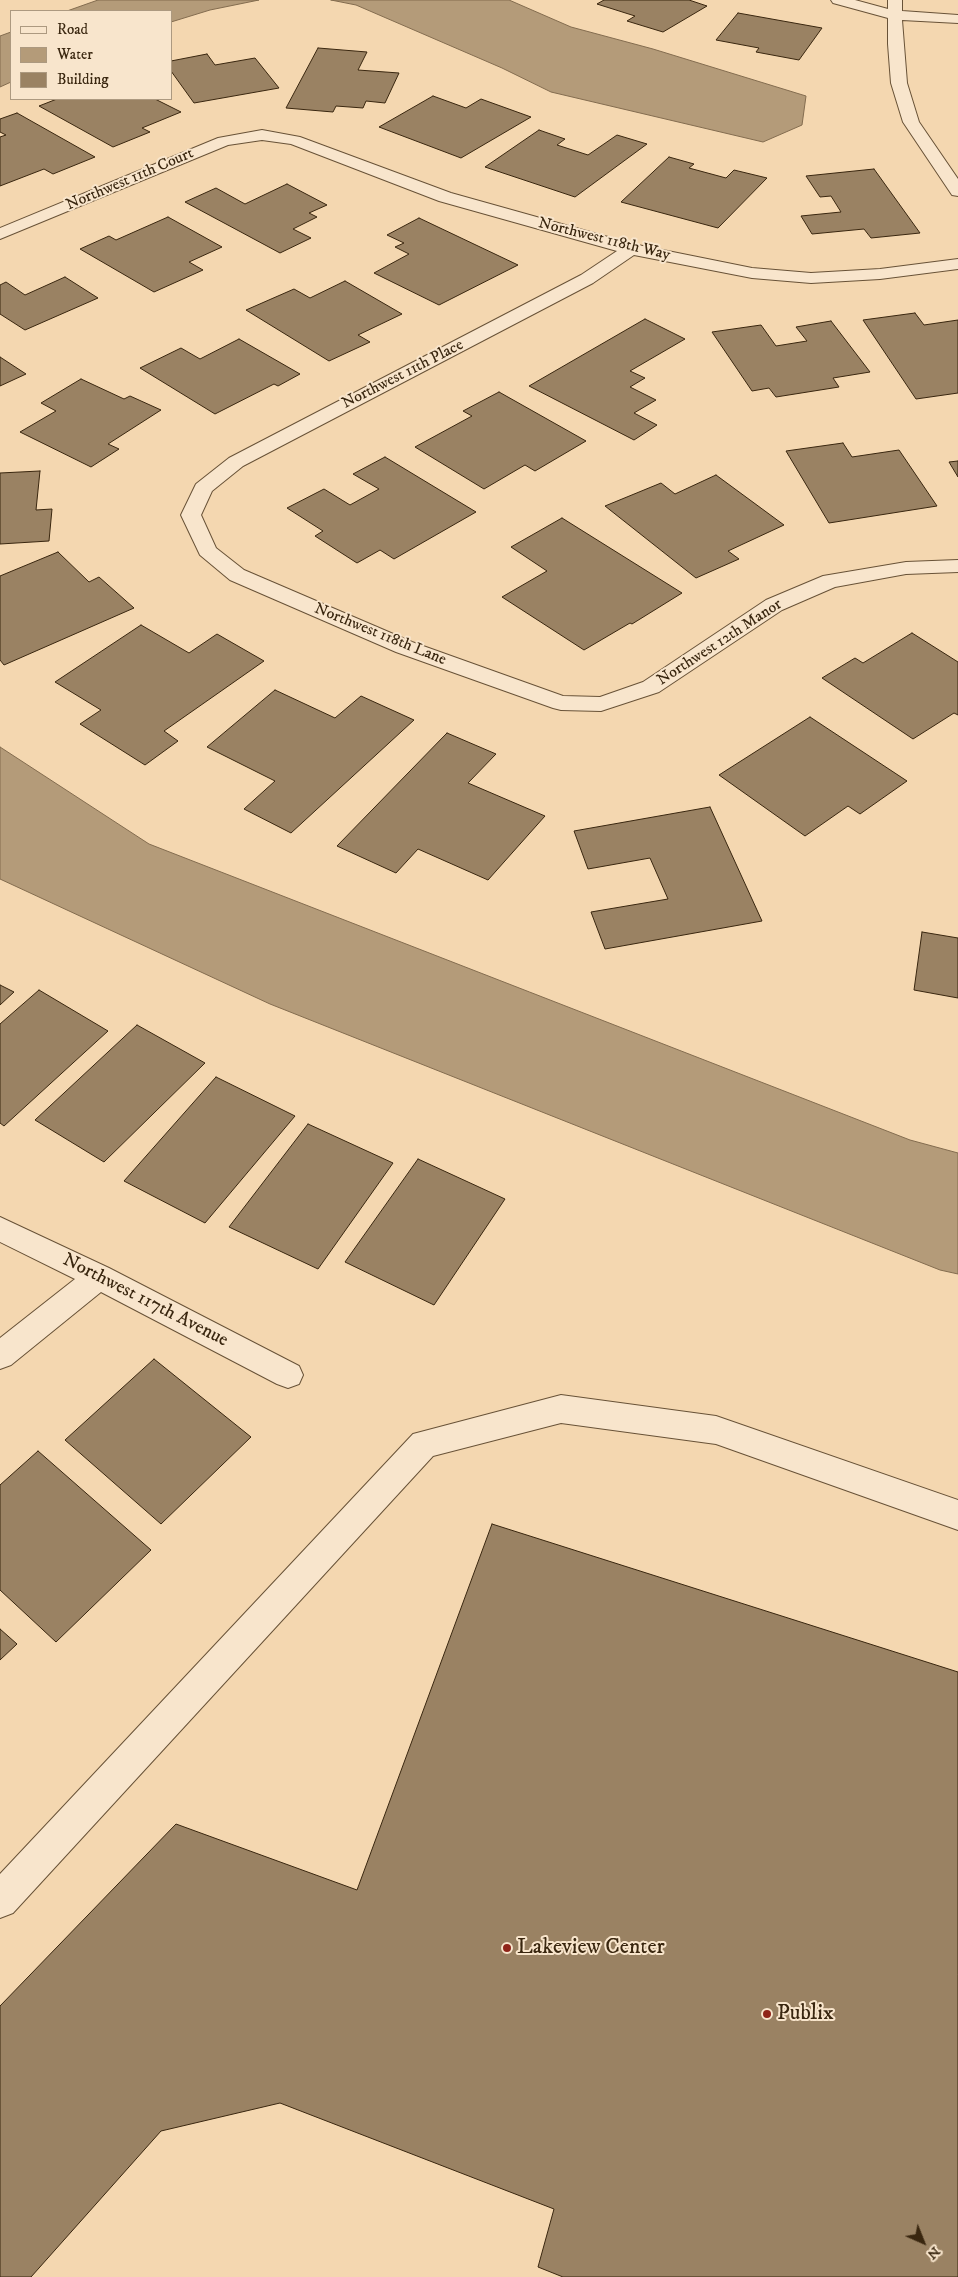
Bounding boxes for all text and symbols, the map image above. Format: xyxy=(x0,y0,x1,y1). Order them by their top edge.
legend xyxy=(10,10,172,100)
text: Road xyxy=(57,20,88,39)
text: Water xyxy=(57,45,93,64)
text: Building xyxy=(57,70,109,89)
street label: Northwest 11th Court xyxy=(63,144,197,216)
street label: Northwest 118th Way xyxy=(536,214,672,266)
street label: Northwest 11th Place xyxy=(339,336,467,414)
street label: Northwest 12th Manor xyxy=(654,596,786,690)
street label: Northwest 118th Lane xyxy=(311,600,449,670)
street label: Northwest 117th Avenue xyxy=(58,1249,232,1353)
place label: Lakeview Center xyxy=(517,1935,665,1961)
marker: Lakeview Center xyxy=(501,1942,513,1954)
place label: Publix xyxy=(777,2001,834,2027)
marker: Publix xyxy=(761,2008,773,2020)
north arrow xyxy=(898,2217,948,2267)
text: N xyxy=(923,2242,944,2263)

